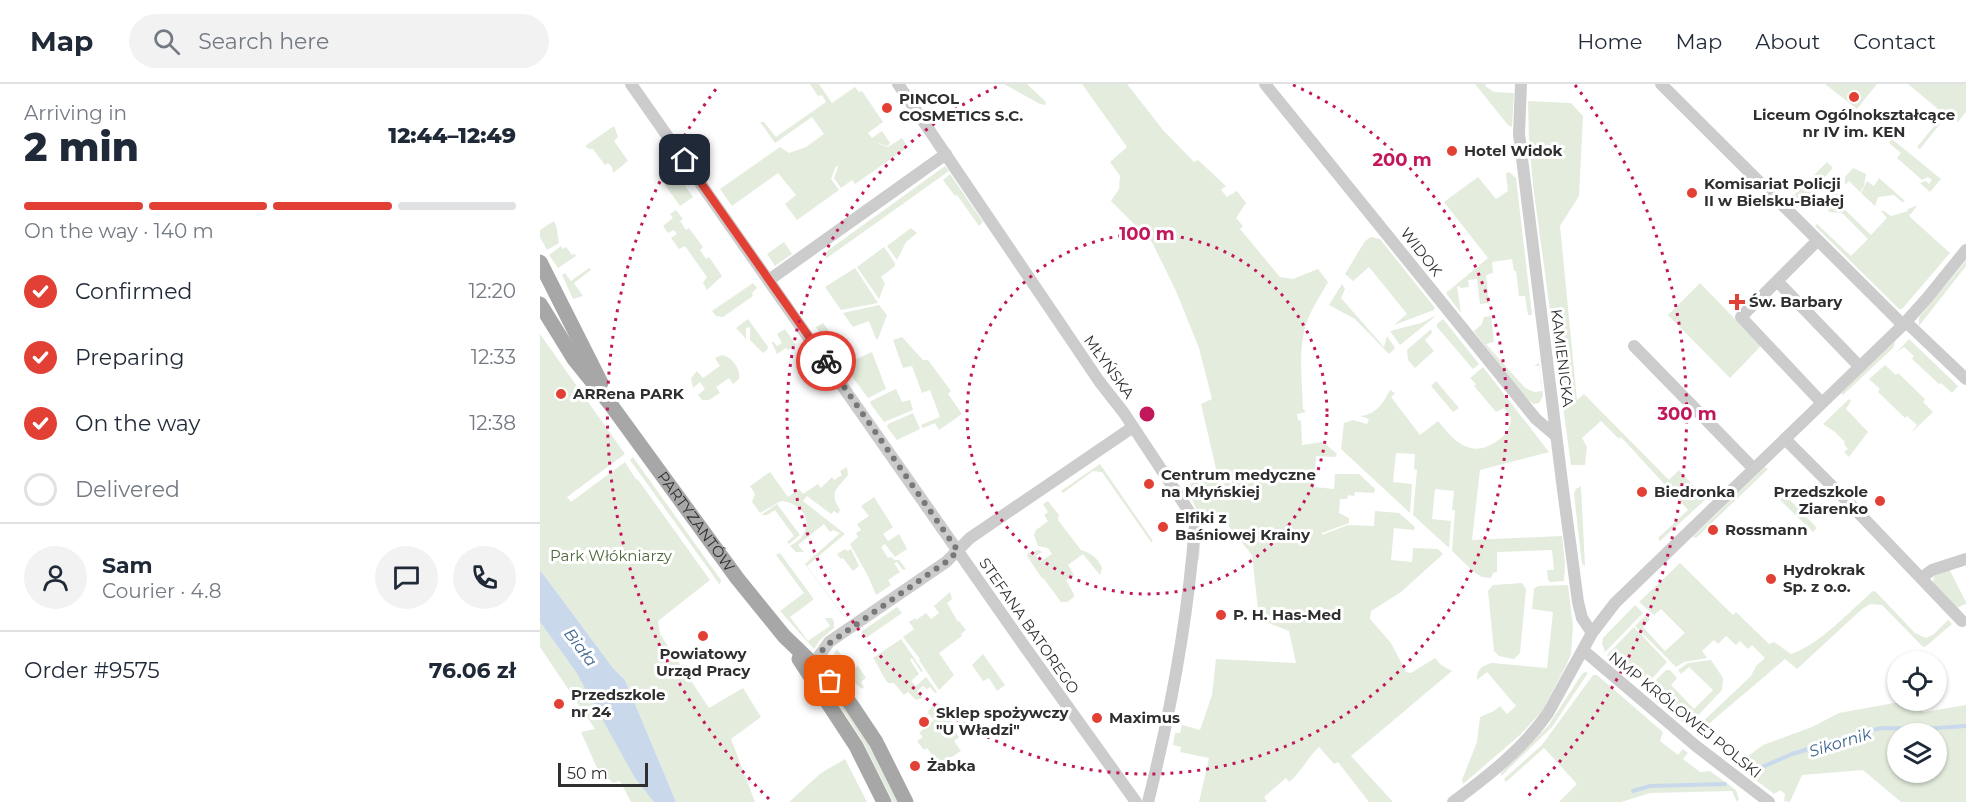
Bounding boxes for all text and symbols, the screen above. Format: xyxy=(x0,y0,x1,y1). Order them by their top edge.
search box xyxy=(129,14,549,68)
text: Map xyxy=(30,24,93,58)
icon: search xyxy=(150,25,183,58)
text: Search here xyxy=(198,28,329,55)
text: Home xyxy=(1577,29,1642,54)
text: Map xyxy=(1675,29,1722,54)
text: About xyxy=(1755,29,1820,54)
text: Contact xyxy=(1853,29,1936,54)
place label: PINCOL COSMETICS S.C. xyxy=(899,89,1023,125)
marker: Liceum Ogólnokształcące nr IV im. KEN xyxy=(1847,90,1861,104)
text: Arriving in xyxy=(24,101,127,125)
marker: PINCOL COSMETICS S.C. xyxy=(880,101,894,115)
place label: Liceum Ogólnokształcące nr IV im. KEN xyxy=(1753,105,1955,141)
text: 12:44–12:49 xyxy=(388,122,516,149)
text: 2 min xyxy=(24,123,139,171)
pin xyxy=(659,134,710,185)
place label: Hotel Widok xyxy=(1464,141,1563,160)
icon: home xyxy=(668,143,701,176)
marker: Hotel Widok xyxy=(1445,144,1459,158)
text: 200 m xyxy=(1372,149,1432,171)
place label: Komisariat Policji II w Bielsku-Białej xyxy=(1704,174,1844,210)
marker: Komisariat Policji II w Bielsku-Białej xyxy=(1685,186,1699,200)
text: On the way · 140 m xyxy=(24,219,214,243)
text: 100 m xyxy=(1119,223,1175,245)
street label: WIDOK xyxy=(1396,224,1447,280)
icon: check xyxy=(24,275,57,308)
text: Confirmed xyxy=(75,278,192,305)
text: 12:20 xyxy=(469,279,516,303)
place label: Św. Barbary xyxy=(1749,292,1843,311)
marker: Św. Barbary xyxy=(1730,295,1744,309)
street label: KAMIENICKA xyxy=(1547,308,1578,408)
courier xyxy=(796,331,856,391)
street label: MŁYŃSKA xyxy=(1080,331,1139,402)
icon: check xyxy=(24,341,57,374)
text: Preparing xyxy=(75,344,184,371)
text: 12:33 xyxy=(471,345,516,369)
icon: bike xyxy=(810,345,843,378)
place label: ARRena PARK xyxy=(572,384,685,403)
marker: ARRena PARK xyxy=(554,387,568,401)
text: 300 m xyxy=(1656,403,1717,425)
centre of rings xyxy=(1137,404,1157,424)
icon: check xyxy=(24,407,57,440)
text: On the way xyxy=(75,410,200,437)
text: 12:38 xyxy=(469,411,516,435)
place label: Centrum medyczne na Młyńskiej xyxy=(1161,465,1316,501)
street label: PARTYZANTÓW xyxy=(653,467,740,576)
text: Delivered xyxy=(75,476,180,503)
marker: Centrum medyczne na Młyńskiej xyxy=(1142,477,1156,491)
place label: Biedronka xyxy=(1654,482,1735,501)
place label: Przedszkole Ziarenko xyxy=(1773,482,1868,518)
marker: Biedronka xyxy=(1635,485,1649,499)
marker: Przedszkole Ziarenko xyxy=(1873,494,1887,508)
place label: Elfiki z Baśniowej Krainy xyxy=(1175,508,1311,544)
marker: Elfiki z Baśniowej Krainy xyxy=(1156,520,1170,534)
place label: Rossmann xyxy=(1725,520,1808,539)
marker: Rossmann xyxy=(1706,523,1720,537)
button: person xyxy=(24,546,87,609)
button: chat xyxy=(375,546,438,609)
button: phone xyxy=(453,546,516,609)
park label: Park Włókniarzy xyxy=(550,546,673,565)
text: Sam xyxy=(102,552,153,579)
street label: STEFANA BATOREGO xyxy=(975,554,1084,697)
place label: Hydrokrak Sp. z o.o. xyxy=(1783,560,1865,596)
marker: Hydrokrak Sp. z o.o. xyxy=(1764,572,1778,586)
text: Courier · 4.8 xyxy=(102,579,221,603)
place label: P. H. Has-Med xyxy=(1233,605,1341,624)
marker: P. H. Has-Med xyxy=(1214,608,1228,622)
water label: Biała xyxy=(560,624,601,670)
marker: Powiatowy Urząd Pracy xyxy=(696,629,710,643)
place label: Powiatowy Urząd Pracy xyxy=(656,644,751,680)
street label: NMP KRÓLOWEJ POLSKI xyxy=(1605,647,1765,782)
map controls xyxy=(1887,651,1947,783)
button: locate xyxy=(1887,651,1947,711)
pin xyxy=(804,655,855,706)
text: Order #9575 xyxy=(24,657,160,684)
text: 76.06 zł xyxy=(429,657,516,684)
icon: bag xyxy=(813,664,846,697)
place label: Przedszkole nr 24 xyxy=(571,685,666,721)
marker: Przedszkole nr 24 xyxy=(552,697,566,711)
place label: Sklep spożywczy "U Władzi" xyxy=(936,703,1069,739)
place label: Maximus xyxy=(1109,708,1180,727)
marker: Maximus xyxy=(1090,711,1104,725)
marker: Sklep spożywczy "U Władzi" xyxy=(917,715,931,729)
button: layers xyxy=(1887,723,1947,783)
water label: Sikornik xyxy=(1807,724,1875,761)
place label: Żabka xyxy=(927,756,976,775)
marker: Żabka xyxy=(908,759,922,773)
scale bar xyxy=(558,760,648,788)
text: 50 m xyxy=(567,764,608,783)

